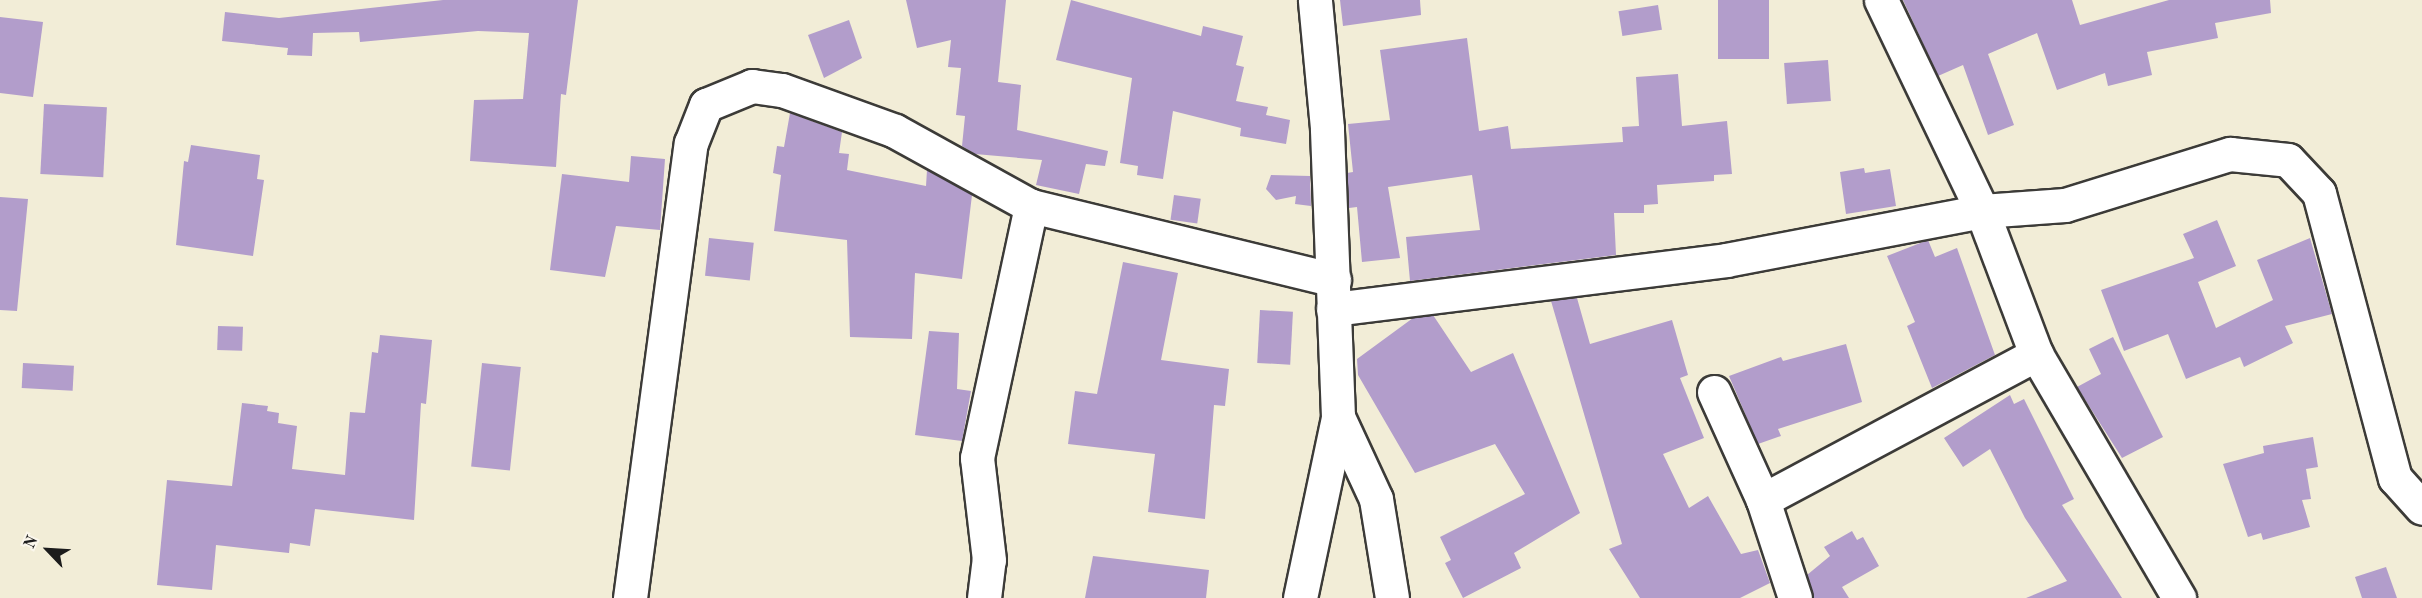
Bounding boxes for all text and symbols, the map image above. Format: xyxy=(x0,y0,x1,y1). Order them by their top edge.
north arrow xyxy=(18,520,78,580)
text: N xyxy=(22,533,42,551)

